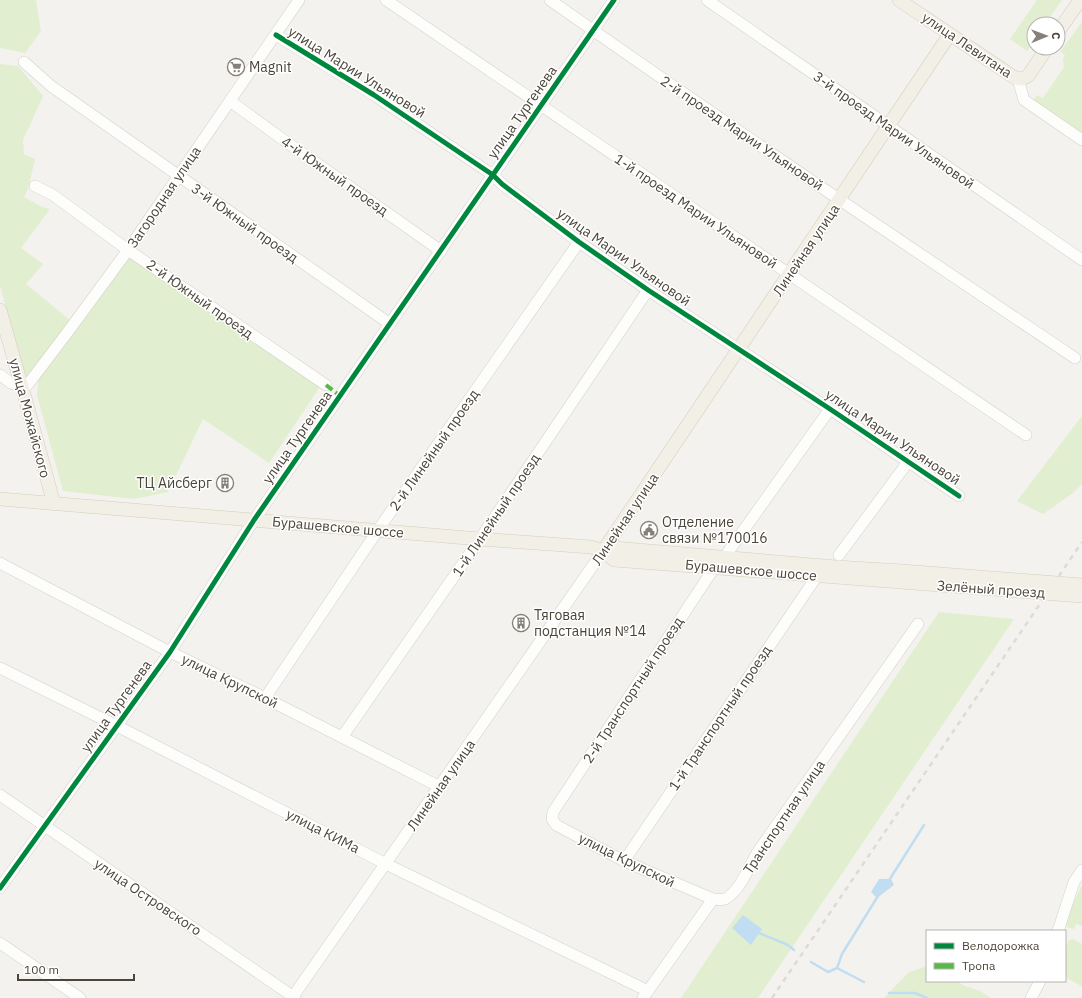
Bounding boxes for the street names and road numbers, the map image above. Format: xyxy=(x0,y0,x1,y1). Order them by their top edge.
street label: улица Левитана xyxy=(918,8,1016,82)
street label: улица Марии Ульяновой xyxy=(285,22,429,122)
street label: улица Тургенева xyxy=(483,62,561,162)
street label: 3-й проезд Марии Ульяновой xyxy=(810,67,978,193)
street label: 2-й проезд Марии Ульяновой xyxy=(657,72,827,194)
street label: 4-й Южный проезд xyxy=(278,132,392,220)
street label: Загородная улица xyxy=(123,142,205,251)
street label: 1-й проезд Марии Ульяновой xyxy=(611,150,781,272)
street label: 3-й Южный проезд xyxy=(188,179,302,267)
street label: Линейная улица xyxy=(769,200,844,299)
street label: улица Марии Ульяновой xyxy=(554,204,694,310)
street label: 2-й Южный проезд xyxy=(143,255,257,343)
street label: улица Можайского xyxy=(5,356,55,480)
street label: улица Марии Ульяновой xyxy=(822,385,964,489)
street label: 2-й Линейный проезд xyxy=(385,386,483,514)
street label: улица Тургенева xyxy=(258,387,336,487)
street label: 1-й Линейный проезд xyxy=(448,450,544,580)
street label: Линейная улица xyxy=(588,469,663,568)
street label: Бурашевское шоссе xyxy=(271,512,405,542)
street label: Бурашевское шоссе xyxy=(684,555,818,585)
street label: Зелёный проезд xyxy=(936,576,1046,602)
street label: 2-й Транспортный проезд xyxy=(579,613,687,767)
street label: 1-й Транспортный проезд xyxy=(665,642,775,794)
street label: улица Крупской xyxy=(179,650,281,712)
street label: улица Тургенева xyxy=(77,656,156,756)
street label: Линейная улица xyxy=(403,735,479,834)
street label: Транспортная улица xyxy=(739,756,829,878)
street label: улица КИМа xyxy=(283,805,363,857)
street label: улица Крупской xyxy=(576,829,678,891)
street label: улица Островского xyxy=(91,854,205,940)

